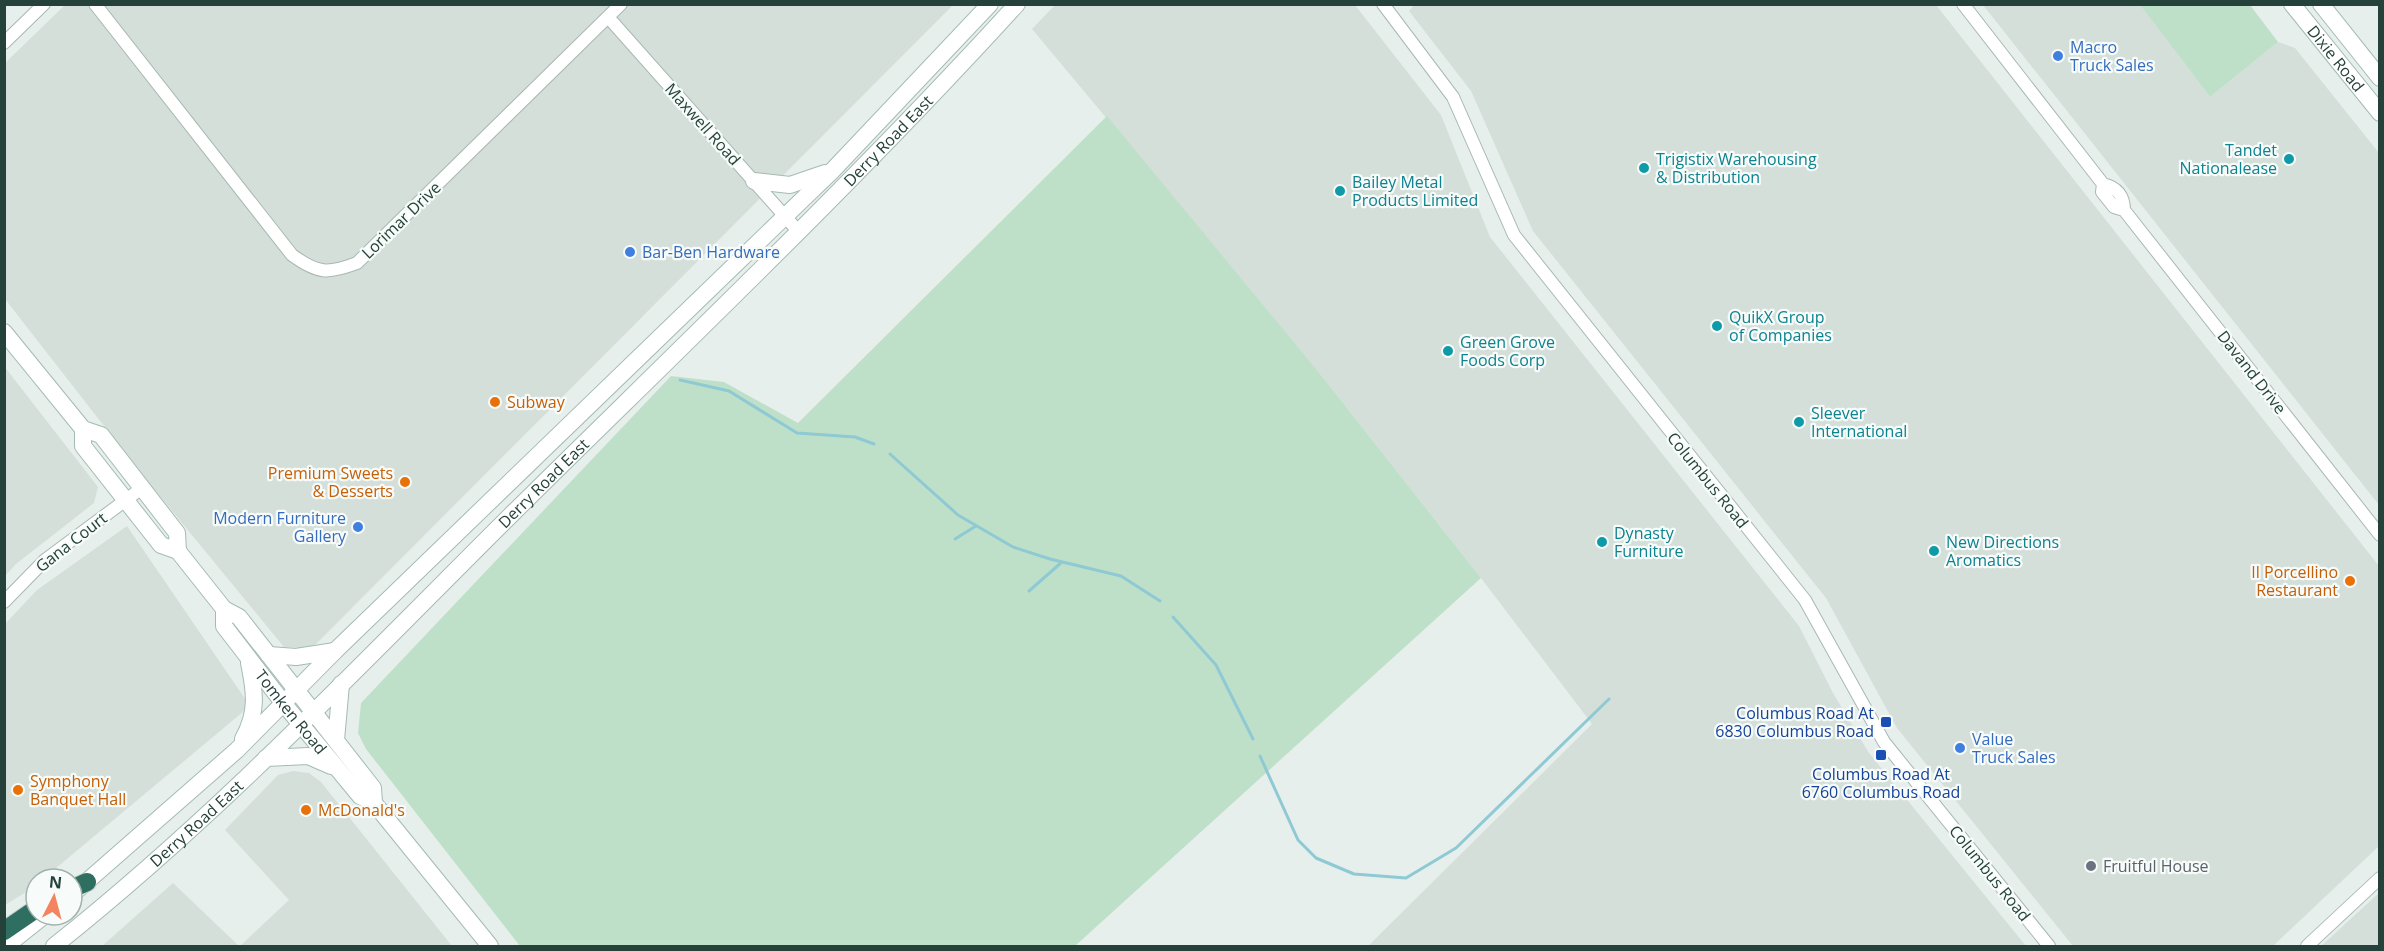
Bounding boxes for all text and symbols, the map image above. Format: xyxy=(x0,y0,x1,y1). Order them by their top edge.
street label: Dixie Road xyxy=(2302,21,2369,96)
place label: Macro Truck Sales xyxy=(2070,36,2154,76)
marker: Macro Truck Sales xyxy=(2051,49,2065,63)
street label: Maxwell Road xyxy=(660,78,746,170)
street label: Derry Road East xyxy=(839,90,938,191)
place label: Tandet Nationalease xyxy=(2179,139,2277,179)
place label: Trigistix Warehousing & Distribution xyxy=(1656,148,1817,188)
marker: Tandet Nationalease xyxy=(2282,152,2296,166)
marker: Trigistix Warehousing & Distribution xyxy=(1637,161,1651,175)
place label: Bailey Metal Products Limited xyxy=(1352,171,1478,211)
street label: Lorimar Drive xyxy=(357,177,445,263)
marker: Bailey Metal Products Limited xyxy=(1333,184,1347,198)
place label: Bar-Ben Hardware xyxy=(642,241,780,263)
marker: Bar-Ben Hardware xyxy=(623,245,637,259)
place label: QuikX Group of Companies xyxy=(1729,306,1832,346)
marker: QuikX Group of Companies xyxy=(1710,319,1724,333)
street label: Davand Drive xyxy=(2212,326,2292,418)
place label: Green Grove Foods Corp xyxy=(1460,331,1555,371)
marker: Green Grove Foods Corp xyxy=(1441,344,1455,358)
place label: Subway xyxy=(507,391,566,413)
marker: Subway xyxy=(488,395,502,409)
place label: Sleever International xyxy=(1811,402,1907,442)
marker: Sleever International xyxy=(1792,415,1806,429)
street label: Columbus Road xyxy=(1662,427,1754,533)
street label: Derry Road East xyxy=(493,433,594,533)
place label: Premium Sweets & Desserts xyxy=(268,462,393,502)
marker: Premium Sweets & Desserts xyxy=(398,475,412,489)
street label: Gana Court xyxy=(31,507,112,577)
place label: Modern Furniture Gallery xyxy=(213,507,347,547)
marker: Modern Furniture Gallery xyxy=(351,520,365,534)
place label: Dynasty Furniture xyxy=(1614,522,1684,562)
place label: New Directions Aromatics xyxy=(1946,531,2059,571)
marker: Dynasty Furniture xyxy=(1595,535,1609,549)
marker: New Directions Aromatics xyxy=(1927,544,1941,558)
place label: Il Porcellino Restaurant xyxy=(2251,561,2338,601)
marker: Il Porcellino Restaurant xyxy=(2343,574,2357,588)
street label: Tomken Road xyxy=(250,665,332,759)
place label: Columbus Road At 6830 Columbus Road xyxy=(1715,702,1874,742)
marker: Columbus Road At 6830 Columbus Road xyxy=(1879,715,1893,729)
place label: Value Truck Sales xyxy=(1972,728,2056,768)
marker: Value Truck Sales xyxy=(1953,741,1967,755)
marker: Columbus Road At 6760 Columbus Road xyxy=(1874,748,1888,762)
place label: Columbus Road At 6760 Columbus Road xyxy=(1802,763,1960,803)
place label: Symphony Banquet Hall xyxy=(30,770,126,810)
street label: Derry Road East xyxy=(145,775,248,872)
marker: Symphony Banquet Hall xyxy=(11,783,25,797)
place label: McDonald's xyxy=(318,799,405,821)
marker: McDonald's xyxy=(299,803,313,817)
street label: Columbus Road xyxy=(1944,820,2036,926)
place label: Fruitful House xyxy=(2103,855,2209,877)
marker: Fruitful House xyxy=(2084,859,2098,873)
north arrow xyxy=(24,867,84,927)
text: N xyxy=(48,870,63,894)

